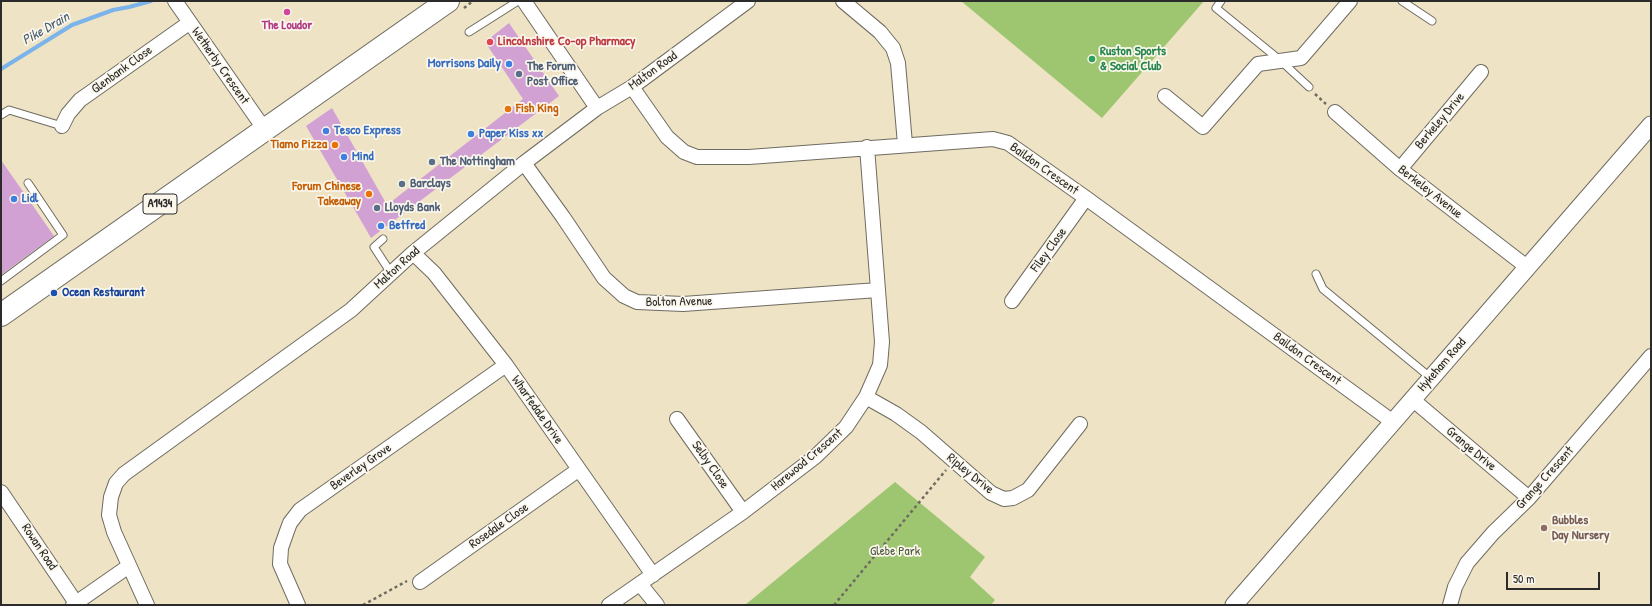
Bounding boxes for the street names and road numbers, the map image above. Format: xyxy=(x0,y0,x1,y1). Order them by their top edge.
street label: Wetherby Crescent xyxy=(188,25,252,107)
street label: Glenbank Close xyxy=(89,43,155,97)
street label: Malton Road xyxy=(626,48,680,94)
street label: Berkeley Drive xyxy=(1412,90,1468,152)
street label: Baildon Crescent xyxy=(1007,140,1081,198)
street label: Berkeley Avenue xyxy=(1395,162,1465,222)
road number: A1434 xyxy=(143,194,177,214)
street label: Filey Close xyxy=(1028,225,1070,275)
street label: Malton Road xyxy=(371,243,423,293)
street label: Bolton Avenue xyxy=(645,294,713,310)
street label: Baildon Crescent xyxy=(1270,329,1344,389)
street label: Hykeham Road xyxy=(1415,335,1469,395)
street label: Wharfedale Drive xyxy=(508,373,566,447)
street label: Grange Drive xyxy=(1443,424,1499,474)
street label: Harewood Crescent xyxy=(768,425,846,495)
street label: Selby Close xyxy=(688,438,732,492)
street label: Beverley Grove xyxy=(327,440,395,494)
street label: Grange Crescent xyxy=(1513,443,1577,513)
street label: Ripley Drive xyxy=(943,450,997,498)
street label: Rosedale Close xyxy=(466,500,532,552)
street label: Rowan Road xyxy=(18,521,60,573)

